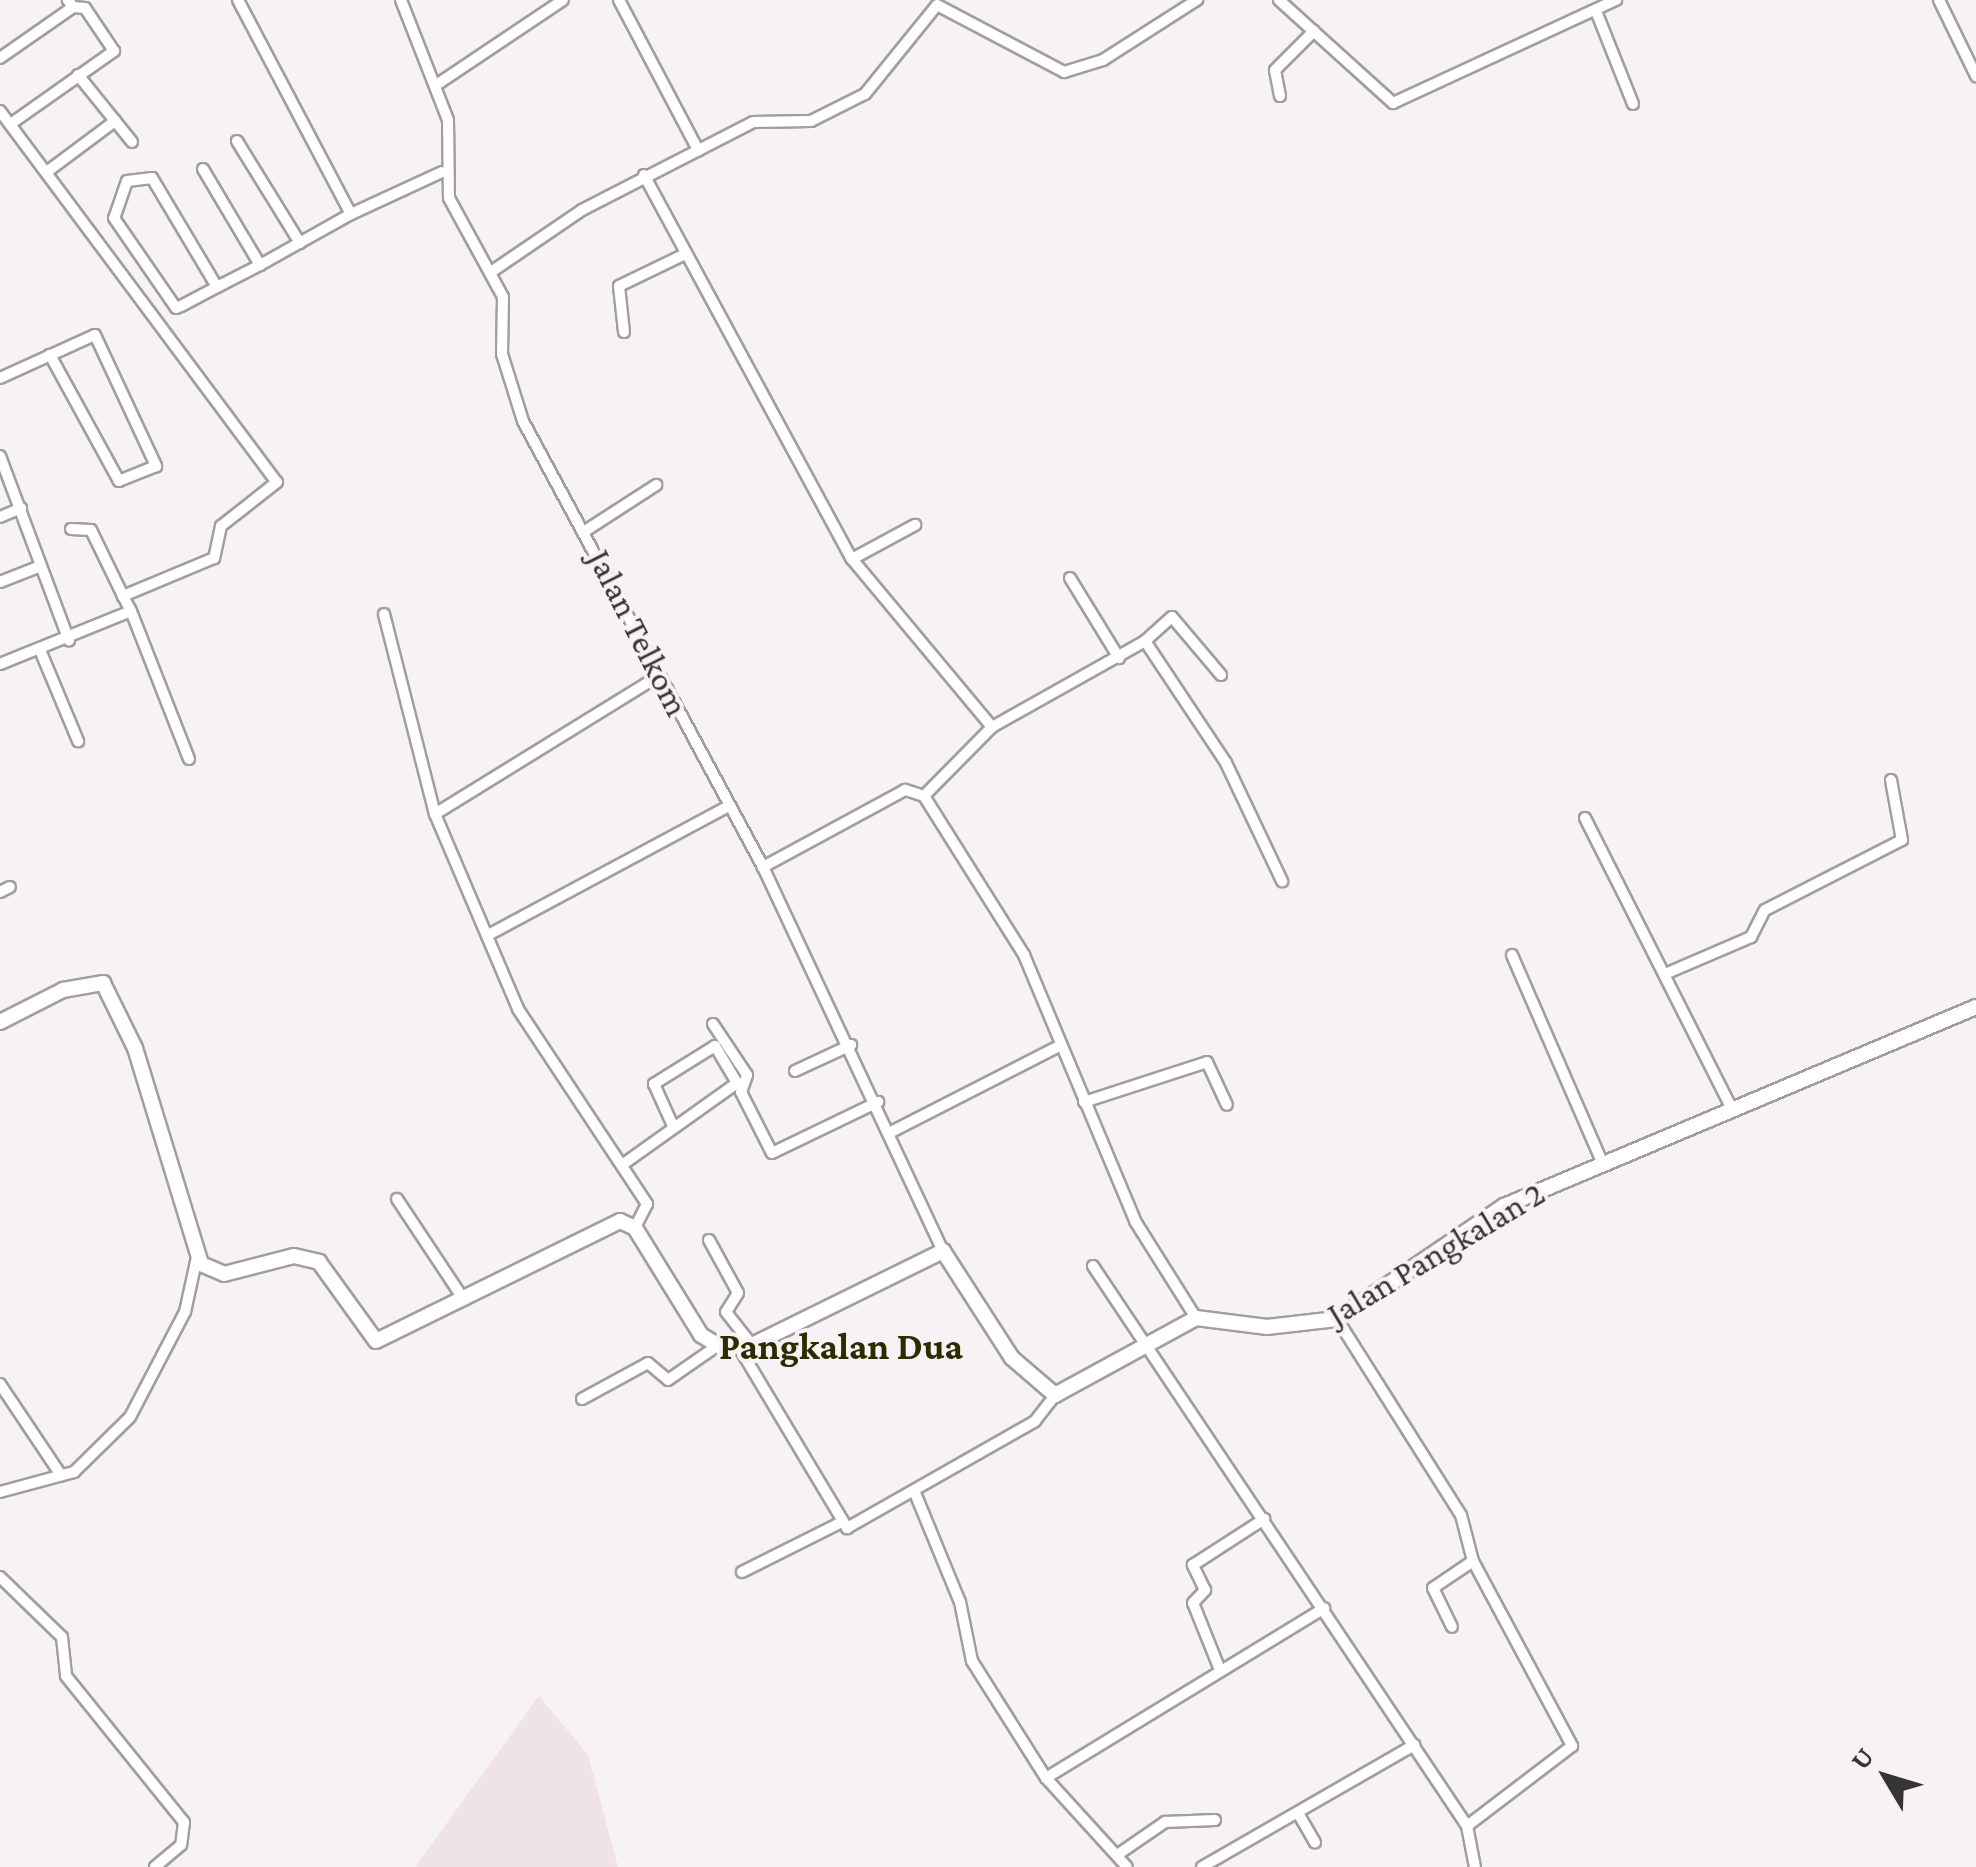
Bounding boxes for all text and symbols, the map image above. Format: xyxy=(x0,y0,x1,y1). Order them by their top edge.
street label: Jalan Telkom xyxy=(578,543,698,723)
street label: Jalan Pangkalan 2 xyxy=(1320,1173,1552,1335)
district label: Pangkalan Dua xyxy=(719,1324,963,1370)
north arrow xyxy=(1836,1727,1936,1827)
text: U xyxy=(1844,1741,1880,1775)

